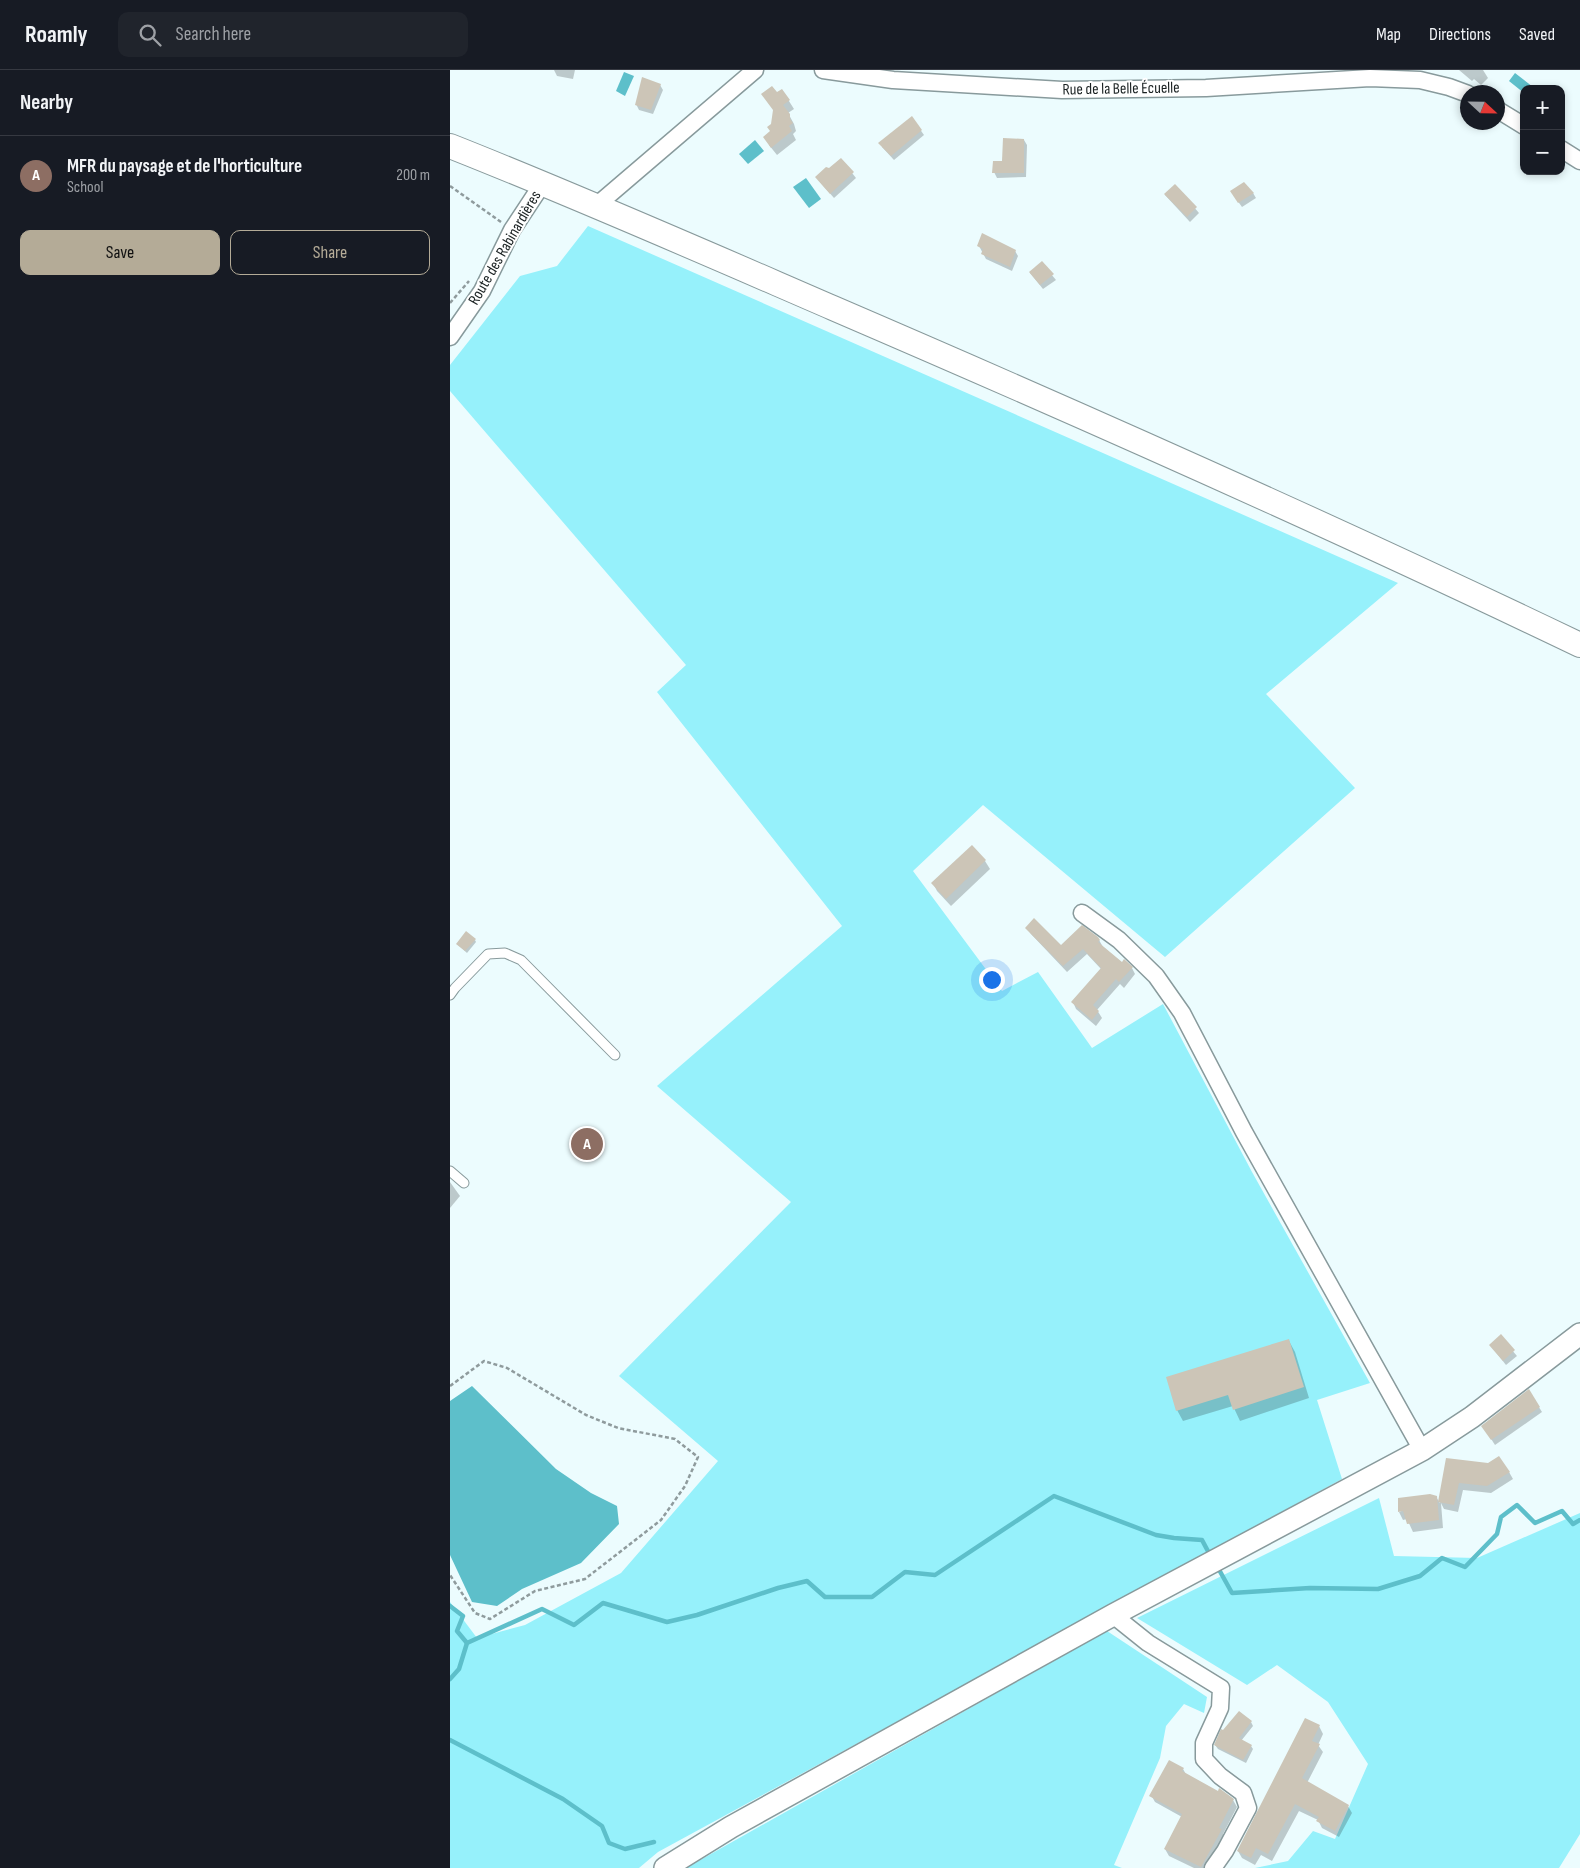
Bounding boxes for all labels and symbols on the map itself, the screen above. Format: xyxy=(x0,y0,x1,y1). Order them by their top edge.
street label: Rue de la Belle Écuelle xyxy=(1062,78,1180,100)
north arrow xyxy=(1460,85,1505,130)
street label: Route des Rabinardières xyxy=(465,187,545,308)
your location xyxy=(979,967,1005,993)
pin: A xyxy=(571,1125,603,1163)

